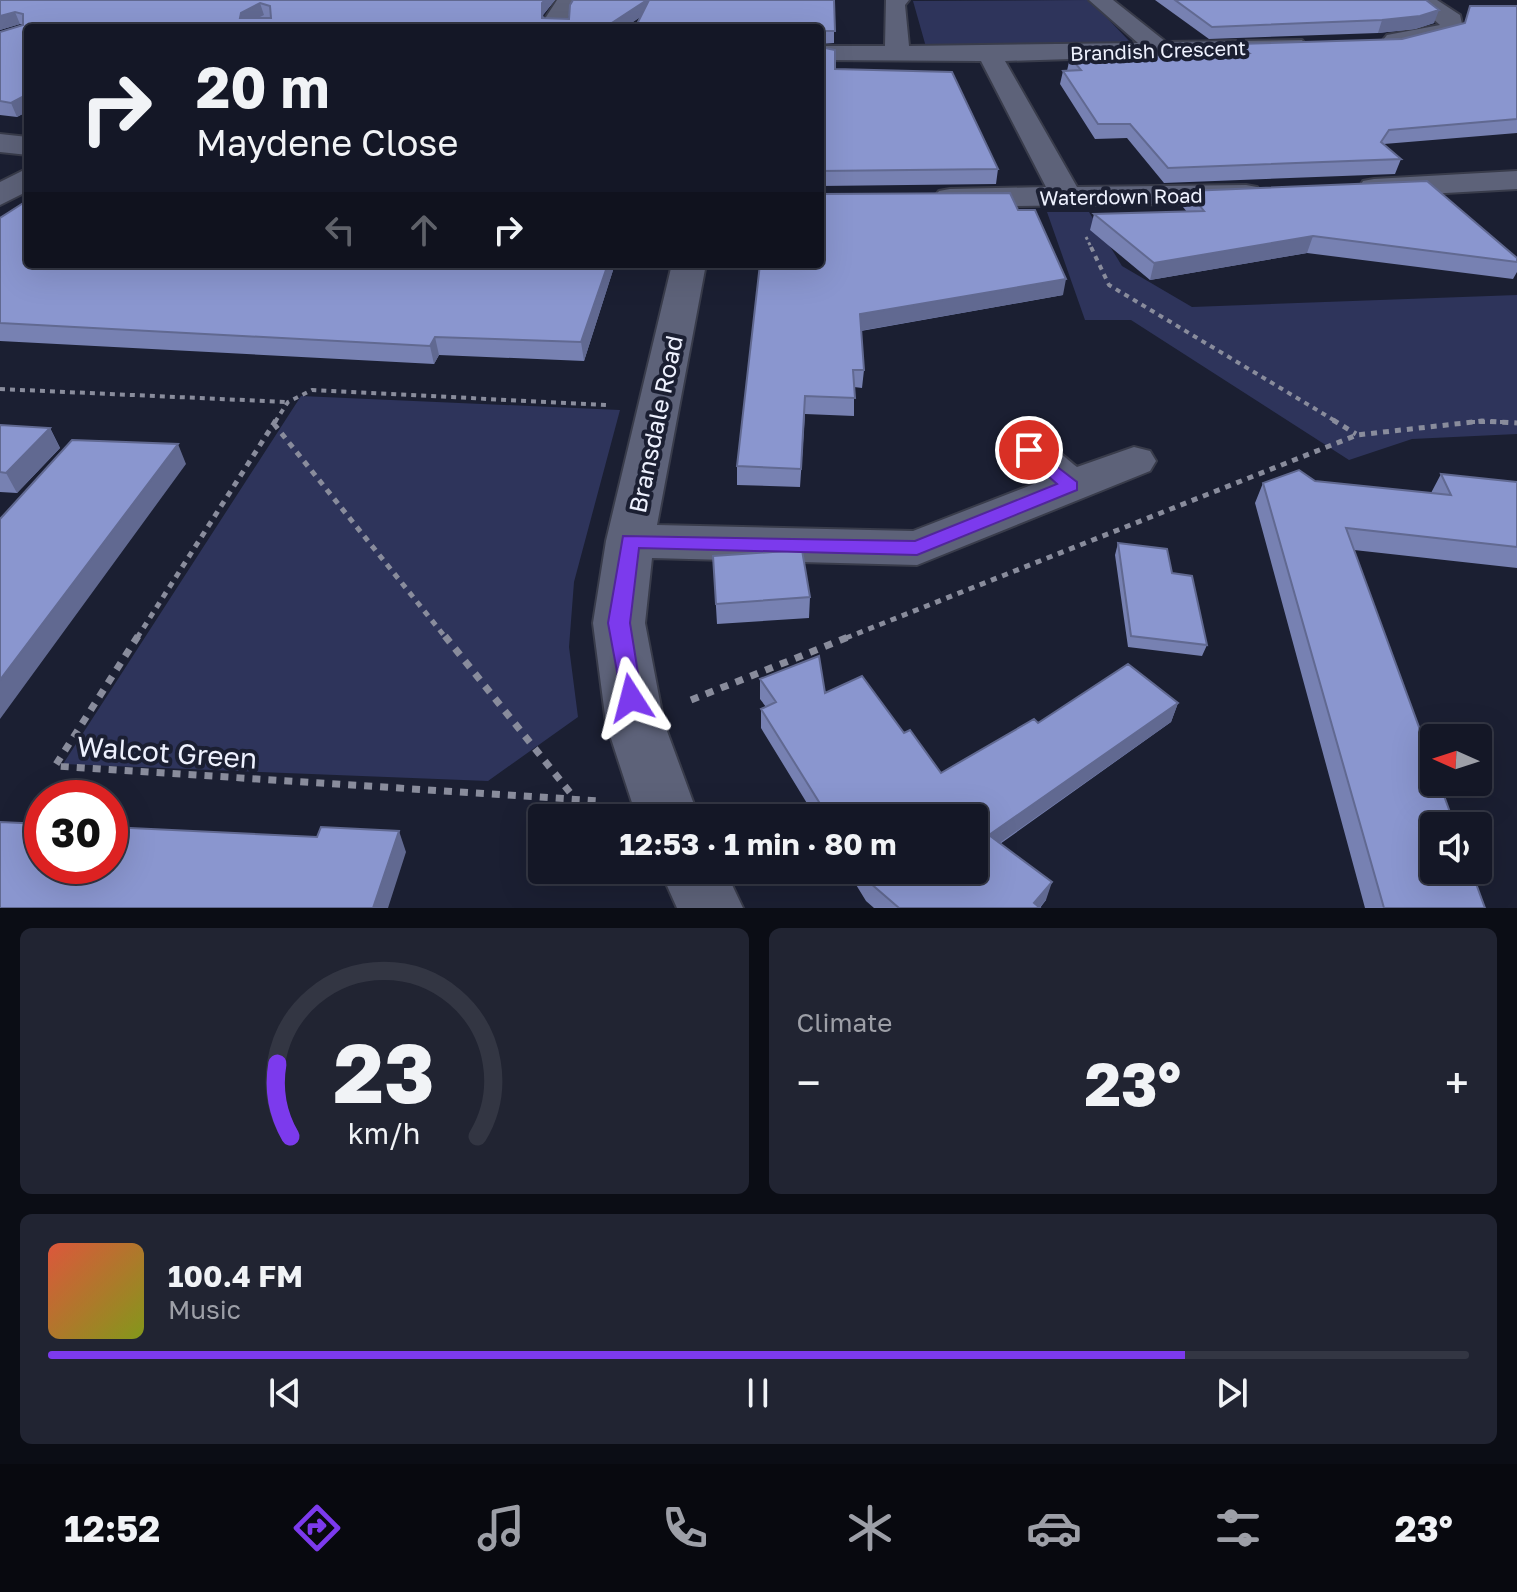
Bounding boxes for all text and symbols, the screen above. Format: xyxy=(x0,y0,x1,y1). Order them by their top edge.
street label: Brandish Crescent xyxy=(1070,35,1246,65)
text: 20 m xyxy=(196,53,330,120)
icon: right xyxy=(64,56,168,160)
text: Maydene Close xyxy=(196,121,458,164)
street label: Waterdown Road xyxy=(1039,183,1203,209)
icon: left xyxy=(318,208,362,252)
icon: ahead xyxy=(402,208,446,252)
icon: right xyxy=(486,208,530,252)
street label: Bransdale Road xyxy=(622,333,688,515)
pin xyxy=(995,416,1063,484)
icon: arrive xyxy=(1007,428,1051,472)
position arrow xyxy=(589,656,673,740)
north arrow xyxy=(1420,724,1492,796)
map controls xyxy=(1420,724,1492,884)
street label: Walcot Green xyxy=(76,729,258,775)
speed limit sign: 30 xyxy=(24,780,128,884)
button: sound xyxy=(1420,812,1492,884)
text: 12:53 · 1 min · 80 m xyxy=(619,826,897,862)
text: Climate xyxy=(797,1007,892,1038)
text: 23 xyxy=(334,1021,435,1121)
text: 23° xyxy=(1084,1047,1181,1119)
text: − xyxy=(797,1056,821,1109)
text: + xyxy=(1445,1056,1469,1109)
text: km/h xyxy=(348,1116,421,1150)
text: 100.4 FM xyxy=(168,1258,303,1294)
text: Music xyxy=(168,1294,241,1325)
icon: previous xyxy=(263,1371,307,1415)
icon: pause xyxy=(736,1371,780,1415)
icon: next xyxy=(1210,1371,1254,1415)
icon: directions xyxy=(289,1500,345,1556)
icon: music xyxy=(473,1500,529,1556)
icon: phone xyxy=(657,1500,713,1556)
icon: climate xyxy=(842,1500,898,1556)
icon: car xyxy=(1026,1500,1082,1556)
icon: filters xyxy=(1210,1500,1266,1556)
text: 12:52 xyxy=(64,1507,160,1550)
text: 23° xyxy=(1395,1507,1453,1550)

